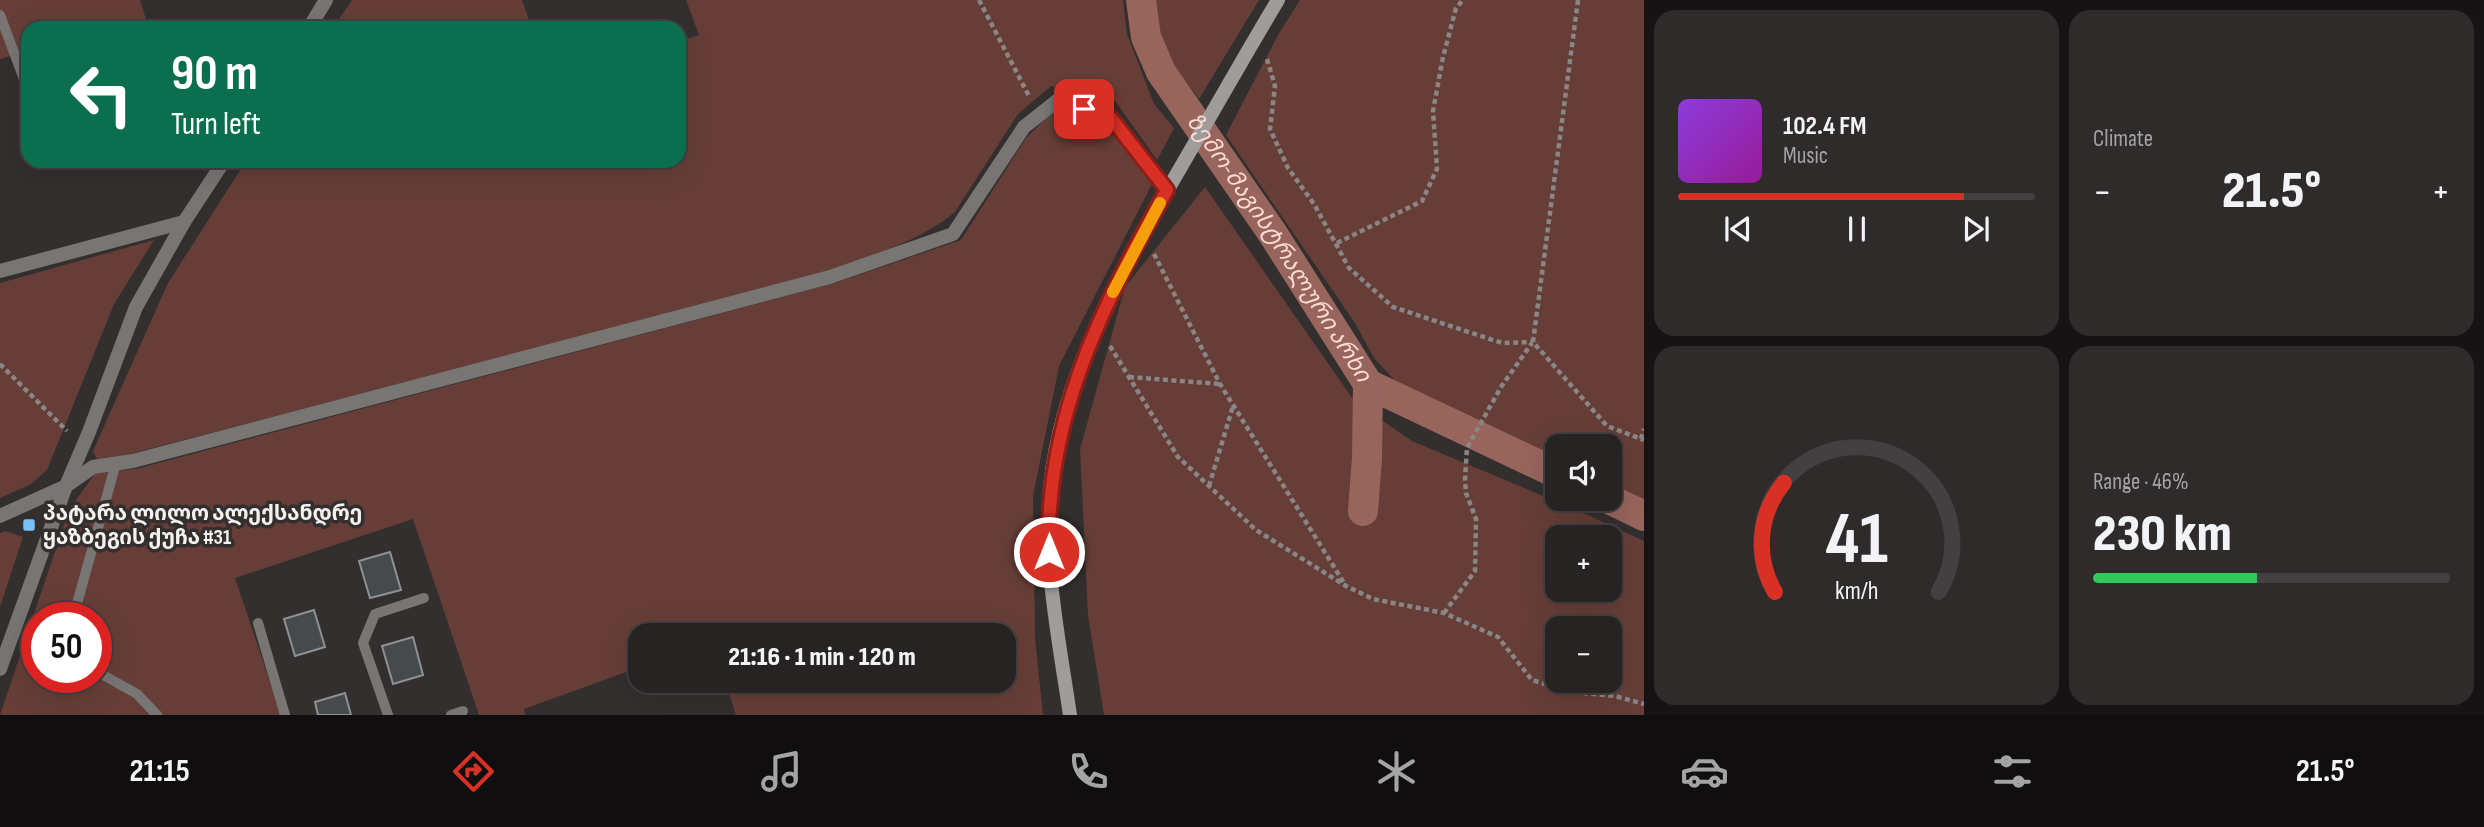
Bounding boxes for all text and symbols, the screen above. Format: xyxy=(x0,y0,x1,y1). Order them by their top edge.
text: 90 m xyxy=(171,45,258,104)
icon: left xyxy=(56,49,147,140)
pin xyxy=(1054,79,1114,139)
icon: arrive xyxy=(1065,90,1103,128)
text: Turn left xyxy=(171,105,261,144)
water label: ზემო-მაგისტრალური არხი xyxy=(1180,108,1378,388)
text: 102.4 FM xyxy=(1783,111,1866,142)
text: Climate xyxy=(2093,125,2153,153)
text: Music xyxy=(1783,142,1828,170)
text: 21.5° xyxy=(2222,160,2321,223)
text: − xyxy=(2093,170,2112,215)
text: + xyxy=(2431,170,2450,215)
icon: previous xyxy=(1719,210,1757,248)
icon: pause xyxy=(1838,210,1876,248)
icon: next xyxy=(1957,210,1995,248)
map controls xyxy=(1545,434,1622,693)
button: sound xyxy=(1545,434,1622,511)
text: Range · 46% xyxy=(2093,468,2189,496)
text: 41 xyxy=(1825,496,1888,584)
place label: პატარა ლილო ალექსანდრე ყაზბეგის ქუჩა #31 xyxy=(43,501,362,550)
text: 230 km xyxy=(2093,503,2232,566)
position arrow xyxy=(1012,515,1086,589)
marker: პატარა ლილო ალექსანდრე ყაზბეგის ქუჩა #31 xyxy=(21,517,37,533)
button: + xyxy=(1545,525,1622,602)
text: km/h xyxy=(1835,575,1878,606)
speed limit sign: 50 xyxy=(21,602,112,693)
button: − xyxy=(1545,616,1622,693)
text: 21:16 · 1 min · 120 m xyxy=(728,642,916,673)
icon: directions xyxy=(449,747,498,796)
icon: music xyxy=(757,747,806,796)
icon: phone xyxy=(1064,747,1113,796)
icon: climate xyxy=(1372,747,1421,796)
icon: car xyxy=(1680,747,1729,796)
icon: filters xyxy=(1988,747,2037,796)
text: 21:15 xyxy=(129,752,190,791)
text: 21.5° xyxy=(2296,752,2354,791)

